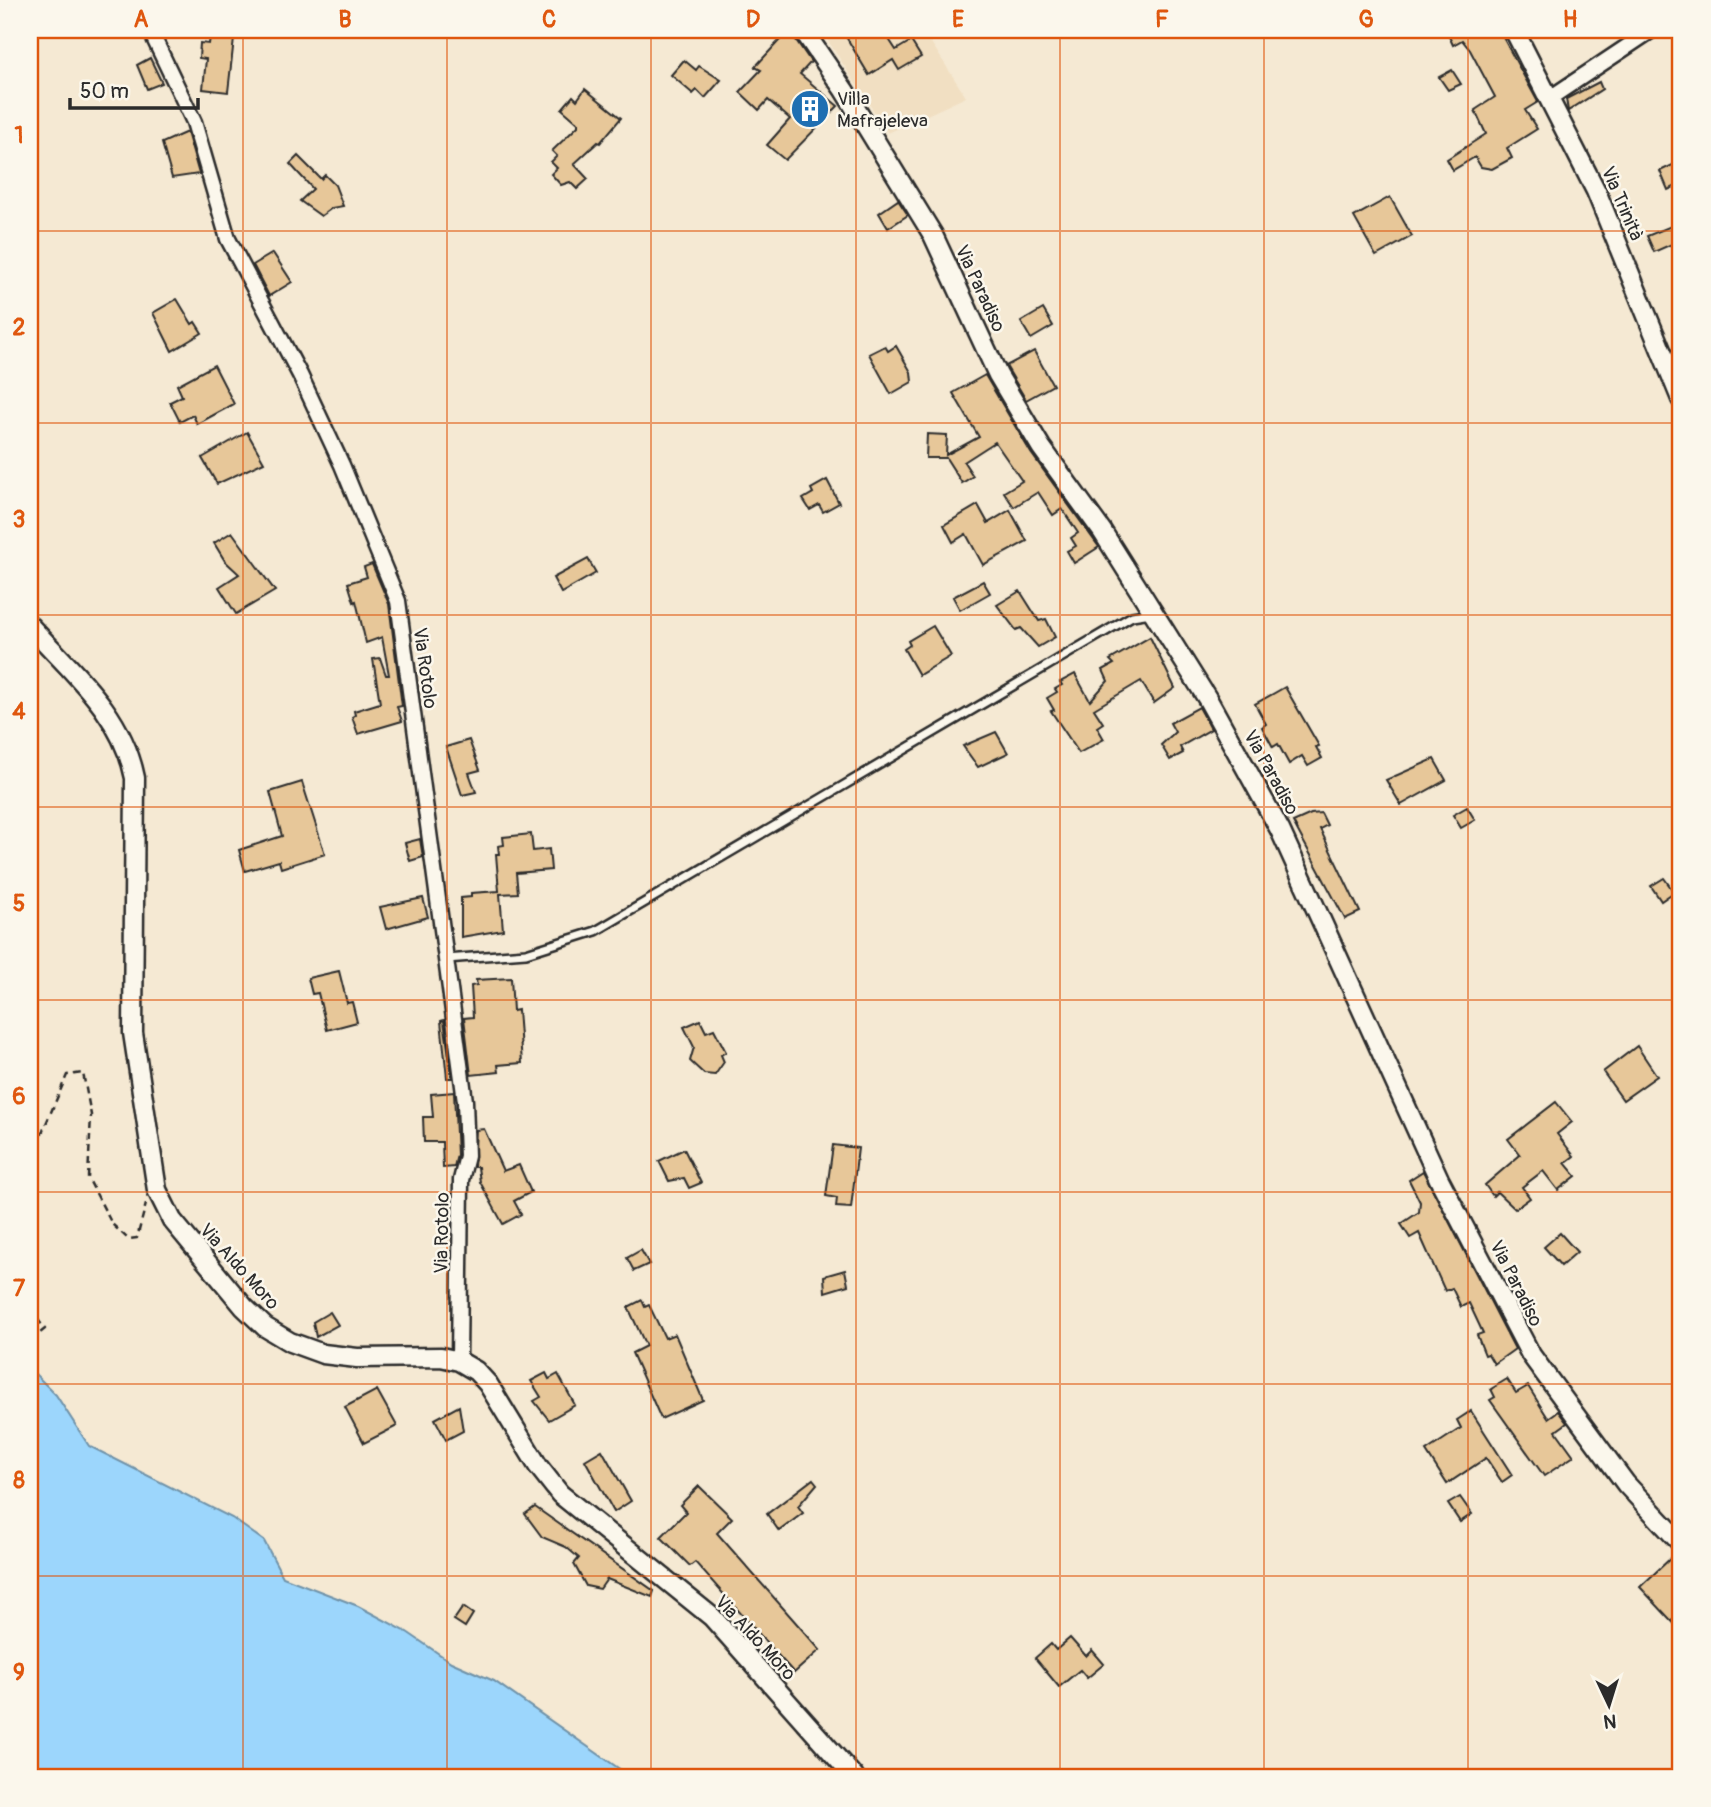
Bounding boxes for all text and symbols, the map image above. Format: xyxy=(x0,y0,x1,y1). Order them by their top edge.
text: A xyxy=(134,5,149,34)
text: B xyxy=(338,5,352,34)
text: C xyxy=(542,5,556,34)
text: D xyxy=(746,5,760,34)
text: E xyxy=(952,5,964,34)
text: F xyxy=(1155,5,1169,34)
text: G xyxy=(1358,5,1374,34)
text: H xyxy=(1563,5,1577,34)
scale bar xyxy=(70,66,198,110)
text: 50 m xyxy=(80,78,129,105)
place label: Villa Mafrajeleva xyxy=(837,87,928,133)
building icon: Villa Mafrajeleva xyxy=(789,88,831,130)
text: 1 xyxy=(15,121,24,150)
street label: Via Trinità xyxy=(1596,163,1649,244)
street label: Via Paradiso xyxy=(950,241,1011,336)
text: 2 xyxy=(13,313,26,342)
text: 3 xyxy=(13,505,25,534)
street label: Via Rotolo xyxy=(407,626,443,710)
text: 4 xyxy=(12,697,26,726)
street label: Via Paradiso xyxy=(1238,726,1304,819)
text: 5 xyxy=(13,889,25,918)
text: 6 xyxy=(12,1082,26,1111)
street label: Via Rotolo xyxy=(429,1192,455,1274)
street label: Via Aldo Moro xyxy=(194,1218,284,1315)
street label: Via Paradiso xyxy=(1484,1236,1548,1330)
text: 7 xyxy=(13,1274,26,1303)
text: 8 xyxy=(13,1466,25,1495)
street label: Via Aldo Moro xyxy=(710,1590,801,1685)
text: 9 xyxy=(13,1658,25,1687)
north arrow xyxy=(1574,1671,1644,1741)
text: N xyxy=(1603,1709,1617,1733)

